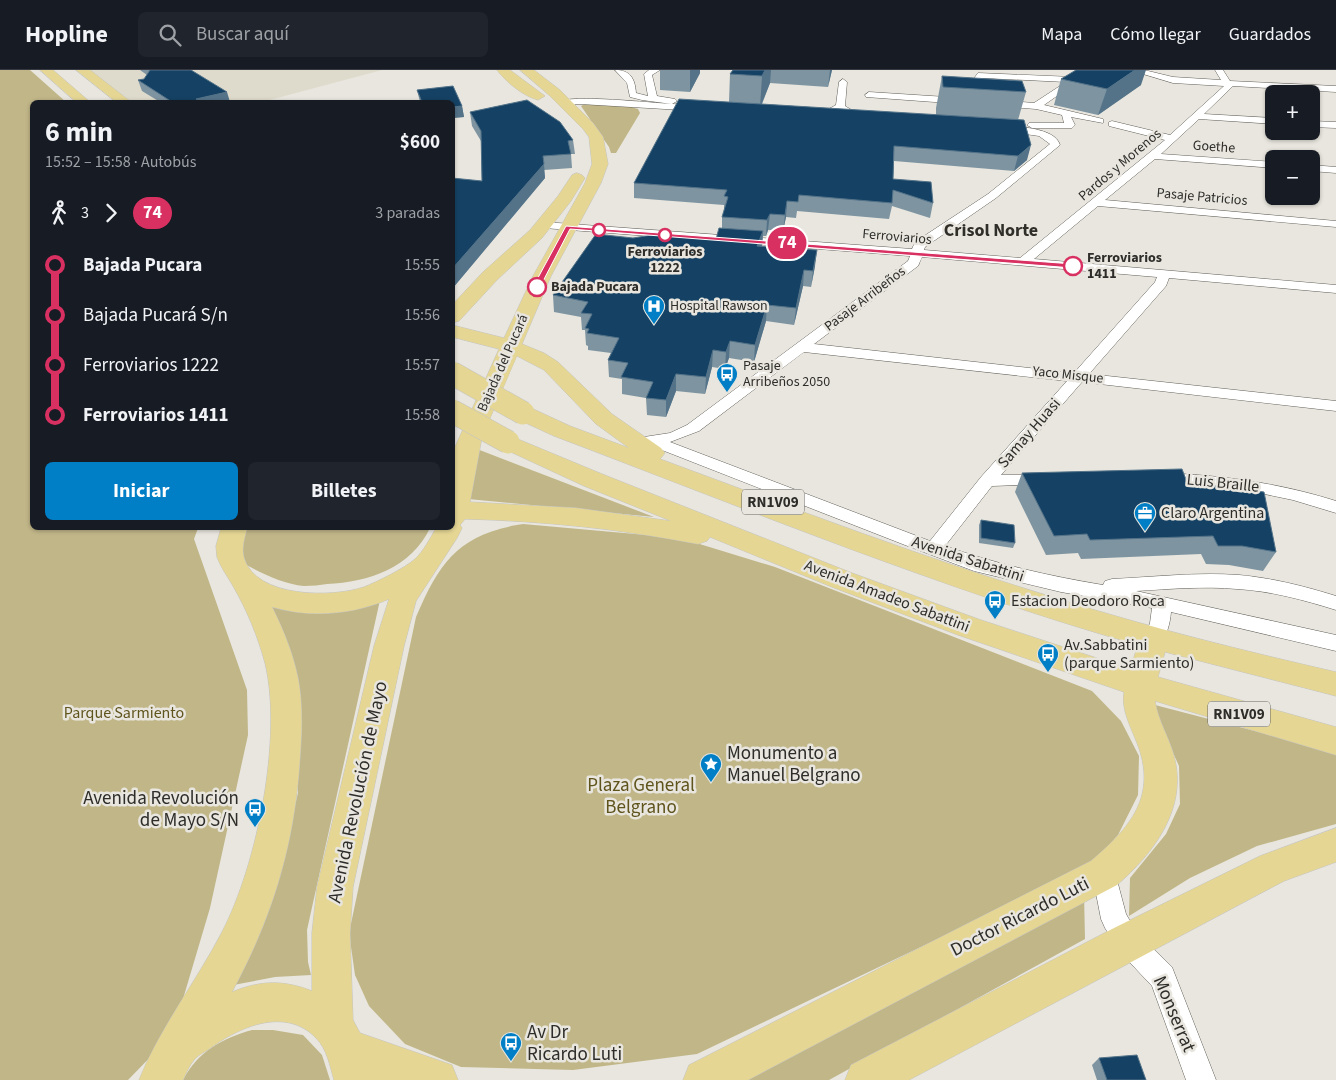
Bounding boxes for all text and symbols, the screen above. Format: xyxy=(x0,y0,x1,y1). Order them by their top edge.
search box xyxy=(138,12,488,57)
text: Hopline xyxy=(25,17,108,52)
icon: search xyxy=(156,21,184,49)
text: Buscar aquí xyxy=(196,21,289,48)
text: Mapa xyxy=(1041,22,1082,47)
text: Cómo llegar xyxy=(1110,22,1201,47)
text: Guardados xyxy=(1229,22,1311,47)
map controls xyxy=(1265,85,1320,205)
button: + xyxy=(1265,85,1320,140)
text: 6 min xyxy=(45,112,113,152)
street label: Pardos y Morenos xyxy=(1074,124,1166,206)
text: $600 xyxy=(400,129,440,156)
street label: Goethe xyxy=(1192,136,1236,158)
button: − xyxy=(1265,150,1320,205)
text: 15:52 – 15:58 · Autobús xyxy=(45,151,196,173)
street label: Pasaje Patricios xyxy=(1156,183,1248,211)
icon: walk xyxy=(45,199,73,227)
icon: forward xyxy=(97,199,125,227)
text: 74 xyxy=(143,200,162,225)
text: 3 xyxy=(81,202,89,224)
text: 3 paradas xyxy=(375,202,440,224)
district label: Crisol Norte xyxy=(944,218,1038,243)
unlabelled marker xyxy=(592,223,606,237)
street label: Ferroviarios xyxy=(861,224,933,250)
line badge: 74 xyxy=(764,227,810,259)
marker: Ferroviarios 1222 xyxy=(658,228,672,242)
text: 74 xyxy=(777,230,797,255)
place label: Ferroviarios 1222 xyxy=(628,242,702,278)
place label: Ferroviarios 1411 xyxy=(1087,248,1162,284)
text: Bajada Pucara xyxy=(83,252,202,279)
text: 15:55 xyxy=(404,254,440,276)
marker: Ferroviarios 1411 xyxy=(1063,256,1083,276)
street label: Pasaje Arribeños xyxy=(820,262,910,336)
marker: Bajada Pucara xyxy=(527,277,547,297)
place label: Bajada Pucara xyxy=(551,277,639,297)
hospital icon: Hospital Rawson xyxy=(642,294,666,325)
place label: Hospital Rawson xyxy=(670,296,768,316)
text: Bajada Pucará S/n xyxy=(83,302,228,329)
text: 15:56 xyxy=(404,304,440,326)
street label: Bajada del Pucará xyxy=(473,311,533,415)
text: Ferroviarios 1222 xyxy=(83,352,219,379)
text: 15:57 xyxy=(404,354,440,376)
place label: Pasaje Arribeños 2050 xyxy=(743,356,830,392)
street label: Yaco Misque xyxy=(1031,361,1104,389)
bus stop icon: Pasaje Arribeños 2050 xyxy=(715,362,739,393)
street label: Samay Huasi xyxy=(992,393,1066,473)
text: Ferroviarios 1411 xyxy=(83,402,229,429)
text: 15:58 xyxy=(404,404,440,426)
button: Iniciar xyxy=(45,462,238,520)
button: Billetes xyxy=(248,462,440,520)
street label: Luis Braille xyxy=(1186,468,1260,498)
road number: RN1V09 xyxy=(742,490,804,514)
office icon: Claro Argentina xyxy=(1133,501,1157,532)
place label: Claro Argentina xyxy=(1161,502,1264,524)
street label: Avenida Sabattini xyxy=(909,530,1027,588)
street label: Avenida Amadeo Sabattini xyxy=(801,554,973,638)
bus stop icon: Estacion Deodoro Roca xyxy=(983,589,1007,620)
place label: Estacion Deodoro Roca xyxy=(1011,590,1165,612)
place label: Av.Sabbatini (parque Sarmiento) xyxy=(1064,634,1194,674)
bus stop icon: Av.Sabbatini (parque Sarmiento) xyxy=(1036,642,1060,673)
street label: Avenida Revolución de Mayo xyxy=(321,679,395,905)
park label: Parque Sarmiento xyxy=(64,702,184,724)
road number: RN1V09 xyxy=(1208,702,1270,726)
place label: Monumento a Manuel Belgrano xyxy=(727,740,861,789)
place icon: Monumento a Manuel Belgrano xyxy=(699,752,723,783)
park label: Plaza General Belgrano xyxy=(587,772,695,821)
place label: Avenida Revolución de Mayo S/N xyxy=(83,785,239,834)
bus stop icon: Avenida Revolución de Mayo S/N xyxy=(243,797,267,828)
street label: Doctor Ricardo Luti xyxy=(946,870,1094,964)
street label: Monserrat xyxy=(1146,972,1202,1057)
place label: Av Dr Ricardo Luti xyxy=(527,1019,622,1068)
bus stop icon: Av Dr Ricardo Luti xyxy=(499,1031,523,1062)

